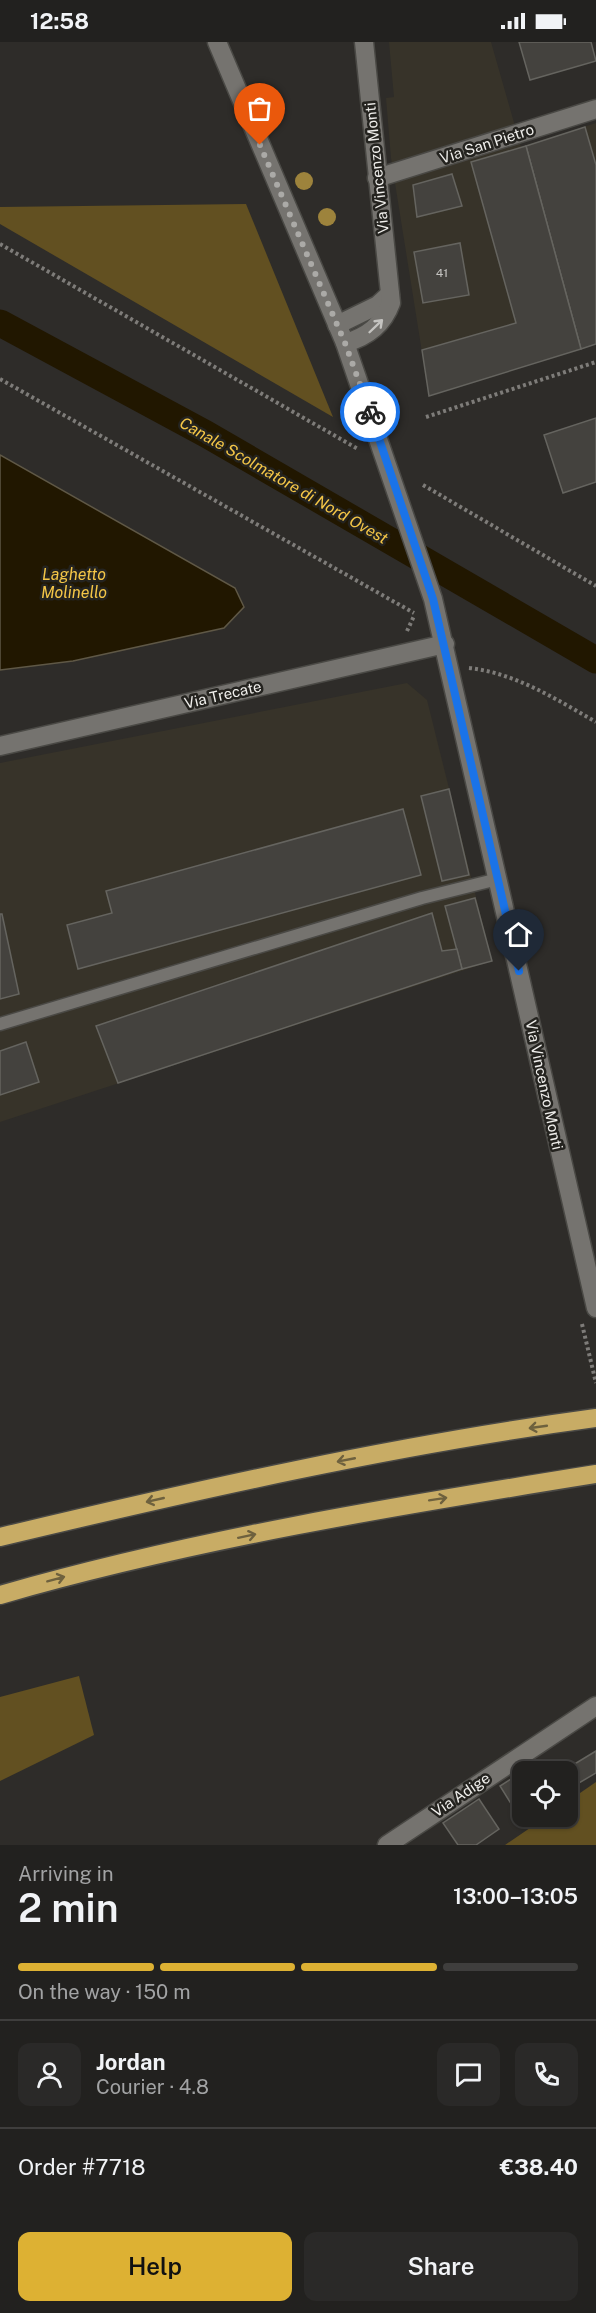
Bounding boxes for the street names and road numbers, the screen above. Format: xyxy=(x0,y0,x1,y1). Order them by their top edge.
street label: Via Vincenzo Monti xyxy=(361,102,392,235)
street label: Via San Pietro xyxy=(438,120,536,167)
street label: Via Trecate xyxy=(183,677,263,712)
street label: Via Vincenzo Monti xyxy=(522,1019,567,1151)
street label: Via Adige xyxy=(428,1769,493,1820)

